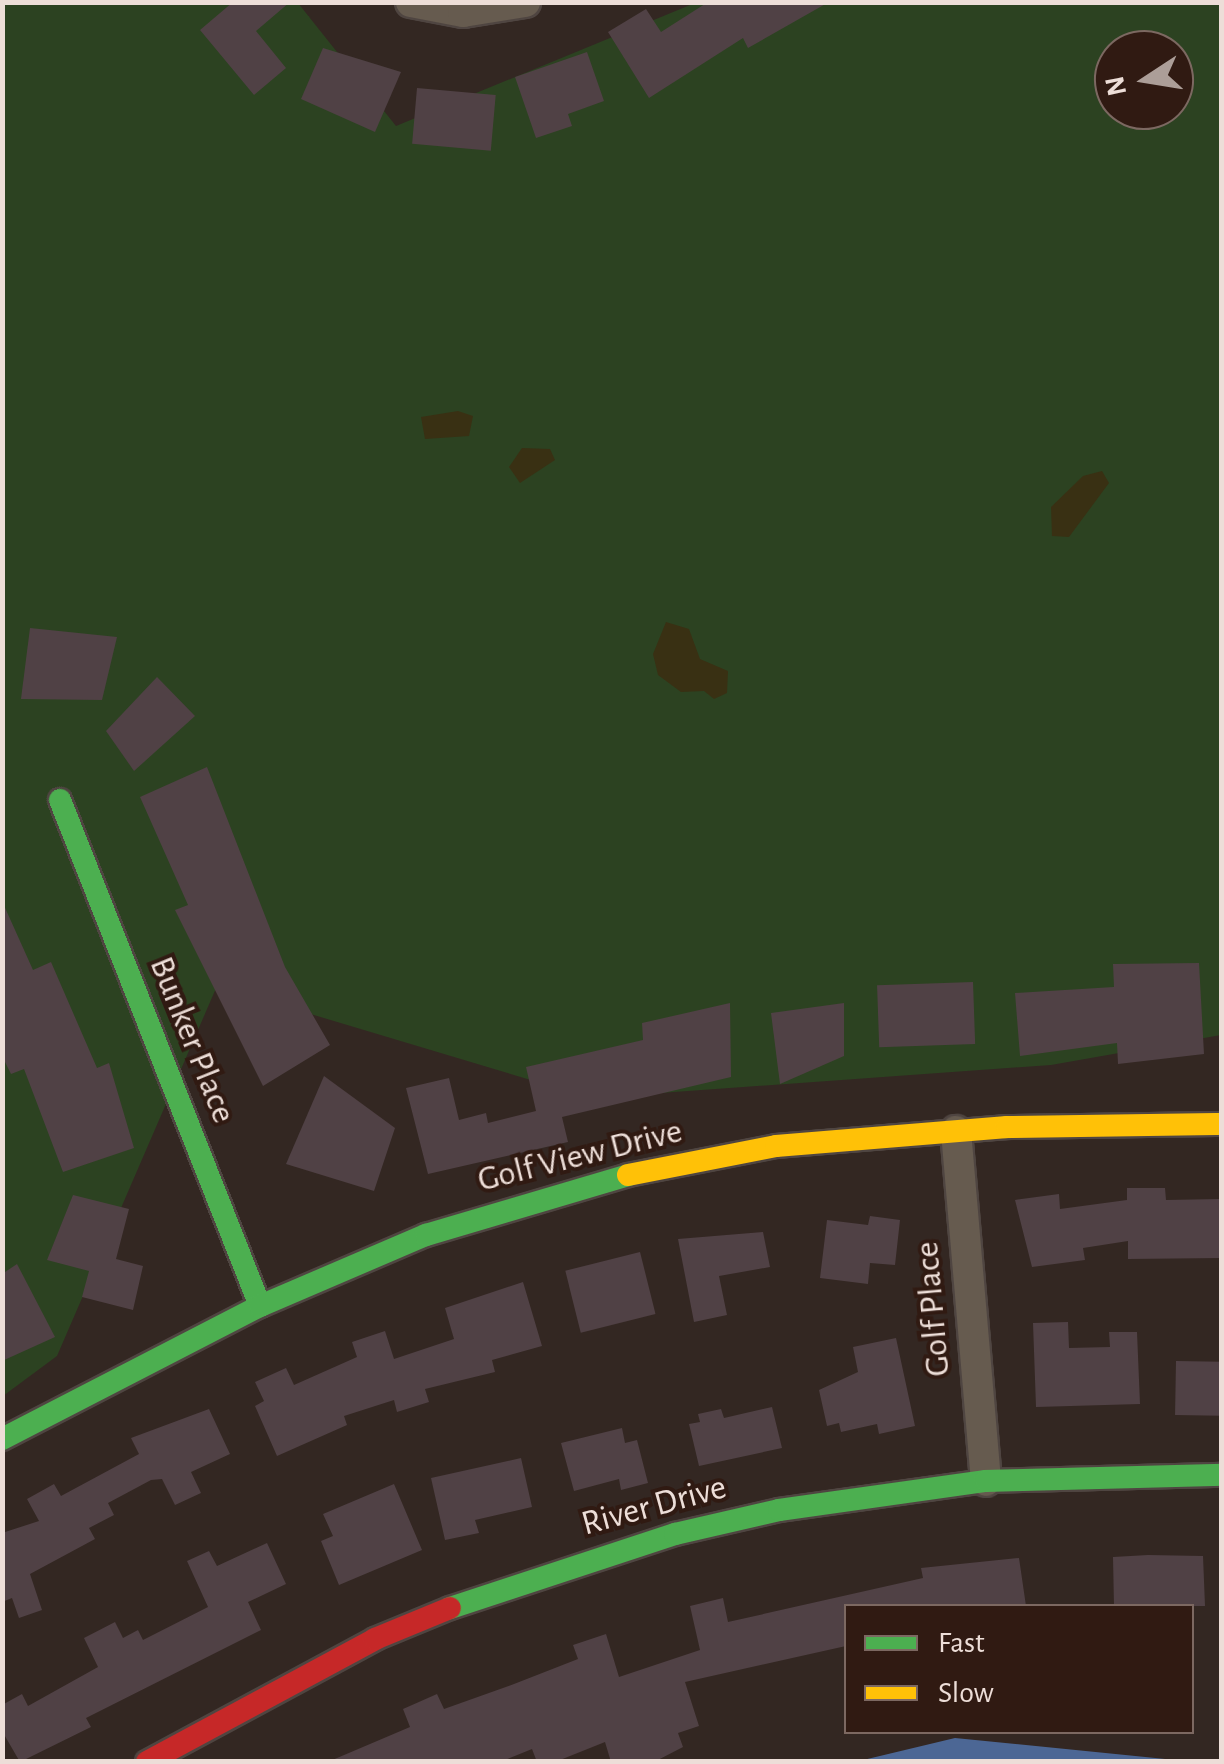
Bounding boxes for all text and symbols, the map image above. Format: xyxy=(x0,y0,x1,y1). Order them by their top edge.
north arrow xyxy=(1094,30,1194,130)
text: N xyxy=(1101,73,1132,98)
street label: Bunker Place xyxy=(140,951,244,1129)
street label: Golf View Drive xyxy=(474,1110,686,1202)
street label: Golf Place xyxy=(906,1240,960,1378)
street label: River Drive xyxy=(577,1467,731,1545)
legend xyxy=(844,1604,1194,1734)
text: Fast xyxy=(938,1628,985,1658)
text: Slow xyxy=(938,1678,994,1708)

